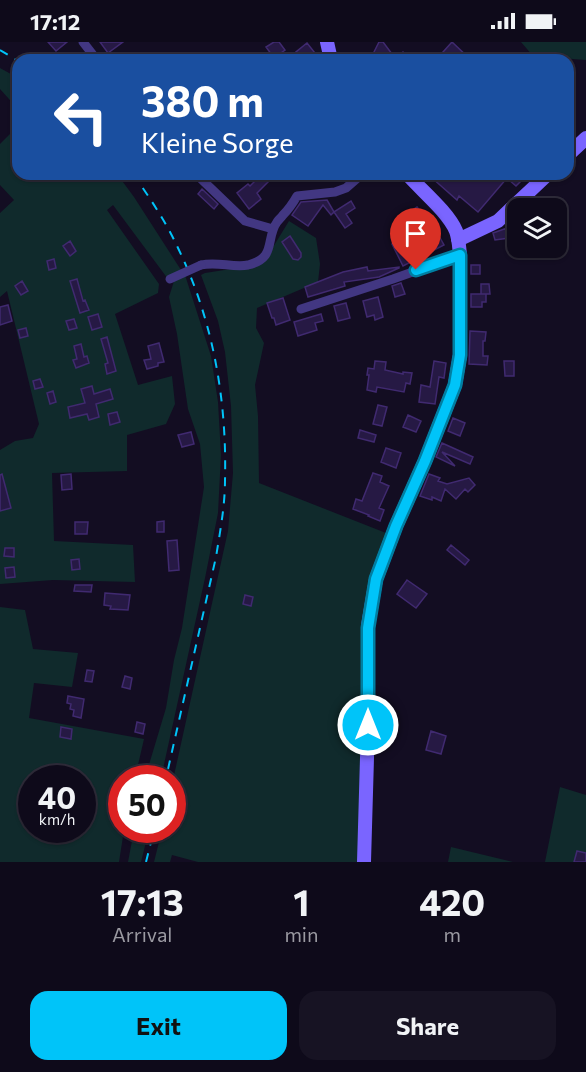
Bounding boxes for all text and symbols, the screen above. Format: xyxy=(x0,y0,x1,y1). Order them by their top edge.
text: 17:12 xyxy=(30,8,80,35)
text: 380 m xyxy=(141,74,264,126)
icon: left xyxy=(42,78,120,156)
text: Kleine Sorge xyxy=(141,126,293,159)
map controls xyxy=(507,198,567,258)
button: layers xyxy=(507,198,567,258)
pin xyxy=(390,208,441,270)
icon: arrive xyxy=(399,217,432,250)
position arrow xyxy=(336,693,400,757)
speed limit sign: 50 xyxy=(108,765,186,843)
text: 40 xyxy=(38,778,76,815)
text: km/h xyxy=(39,810,75,828)
text: 17:13 xyxy=(101,879,184,923)
text: 1 xyxy=(293,879,310,923)
text: 420 xyxy=(419,879,485,923)
text: Arrival xyxy=(112,922,172,946)
text: min xyxy=(284,922,318,946)
text: m xyxy=(443,922,461,946)
button: Exit xyxy=(30,991,287,1060)
button: Share xyxy=(299,991,556,1060)

